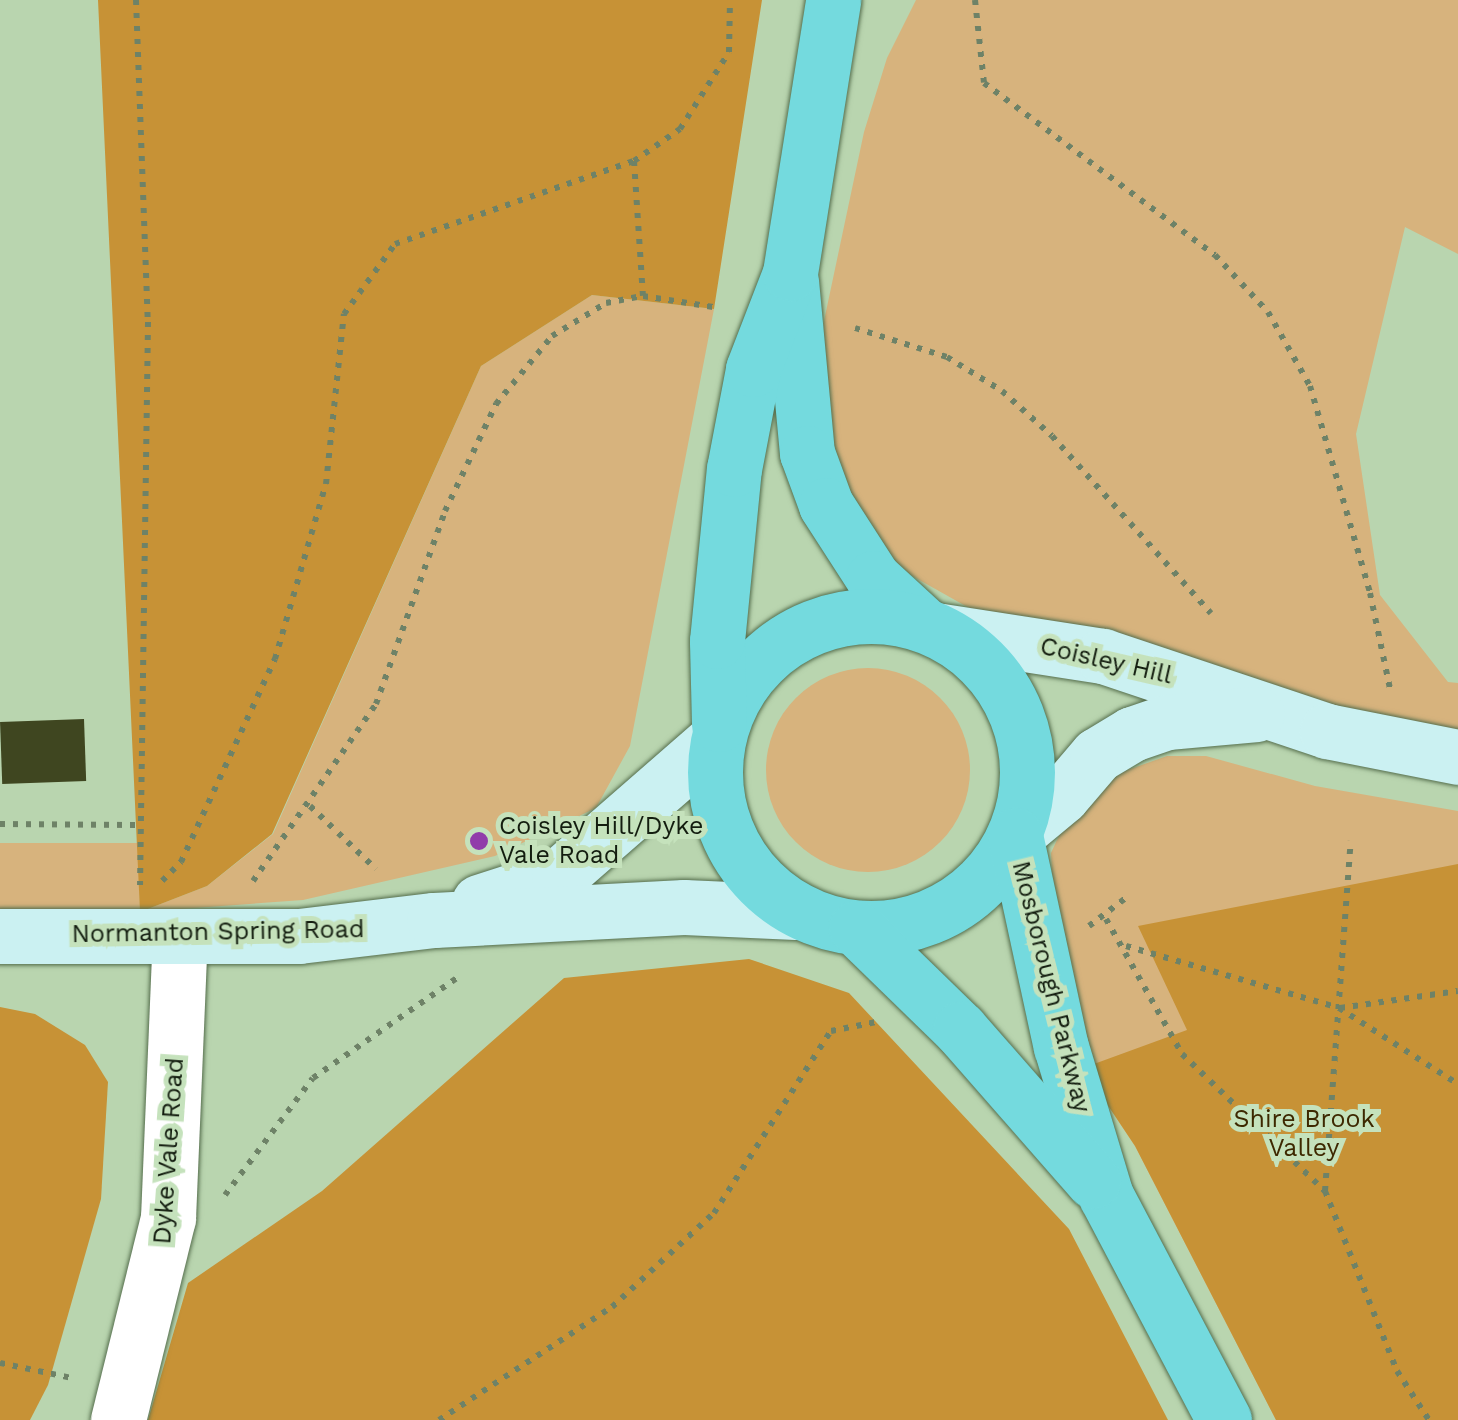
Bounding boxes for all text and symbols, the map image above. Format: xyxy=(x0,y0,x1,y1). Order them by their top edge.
street label: Coisley Hill xyxy=(1037,631,1175,691)
place label: Coisley Hill/Dyke Vale Road xyxy=(499,812,704,871)
marker: Coisley Hill/Dyke Vale Road xyxy=(468,830,490,852)
street label: Mosborough Parkway xyxy=(1005,858,1097,1116)
street label: Normanton Spring Road xyxy=(71,914,365,950)
street label: Dyke Vale Road xyxy=(147,1056,191,1246)
park label: Shire Brook Valley xyxy=(1233,1105,1375,1164)

